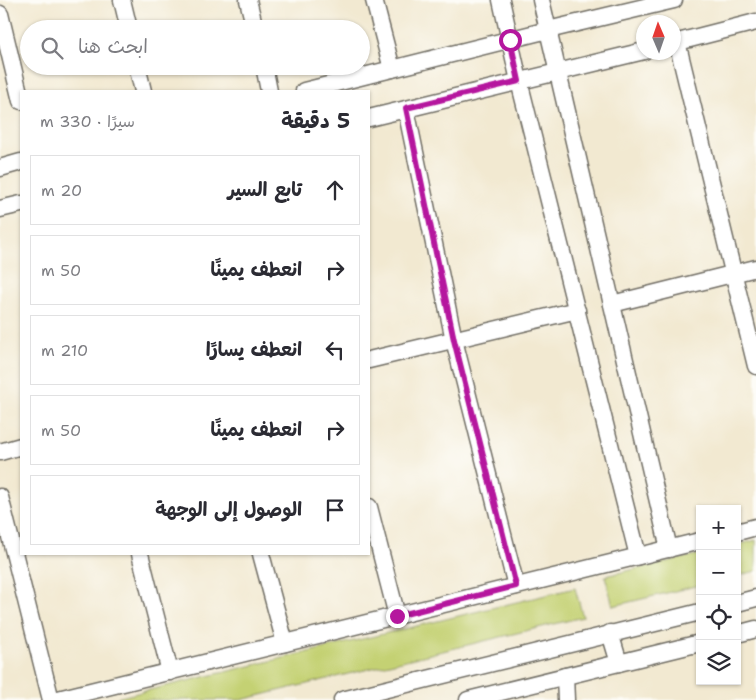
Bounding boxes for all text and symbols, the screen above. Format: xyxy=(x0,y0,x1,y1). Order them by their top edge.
north arrow xyxy=(636,15,681,60)
search box xyxy=(20,20,370,75)
route start xyxy=(499,29,522,52)
icon: search xyxy=(38,34,66,62)
text: ابحث هنا xyxy=(78,34,148,59)
text: 5 دقيقة xyxy=(281,107,350,135)
text: سيرًا · 330 m xyxy=(40,111,135,132)
icon: ahead xyxy=(321,176,349,204)
text: تابع السير xyxy=(228,177,302,202)
text: 20 m xyxy=(41,180,82,201)
icon: right xyxy=(321,256,349,284)
text: انعطف يمينًا xyxy=(211,257,302,282)
text: 50 m xyxy=(41,260,81,281)
icon: left xyxy=(321,336,349,364)
text: انعطف يسارًا xyxy=(206,337,302,362)
text: 210 m xyxy=(41,340,88,361)
icon: right xyxy=(321,416,349,444)
text: انعطف يمينًا xyxy=(211,417,302,442)
text: 50 m xyxy=(41,420,81,441)
icon: arrive xyxy=(321,496,349,524)
text: الوصول إلى الوجهة xyxy=(155,497,302,522)
map controls xyxy=(696,505,741,685)
button: + xyxy=(696,505,741,550)
button: − xyxy=(696,550,741,595)
button: locate xyxy=(696,595,741,640)
route end xyxy=(386,605,409,628)
button: layers xyxy=(696,640,741,685)

